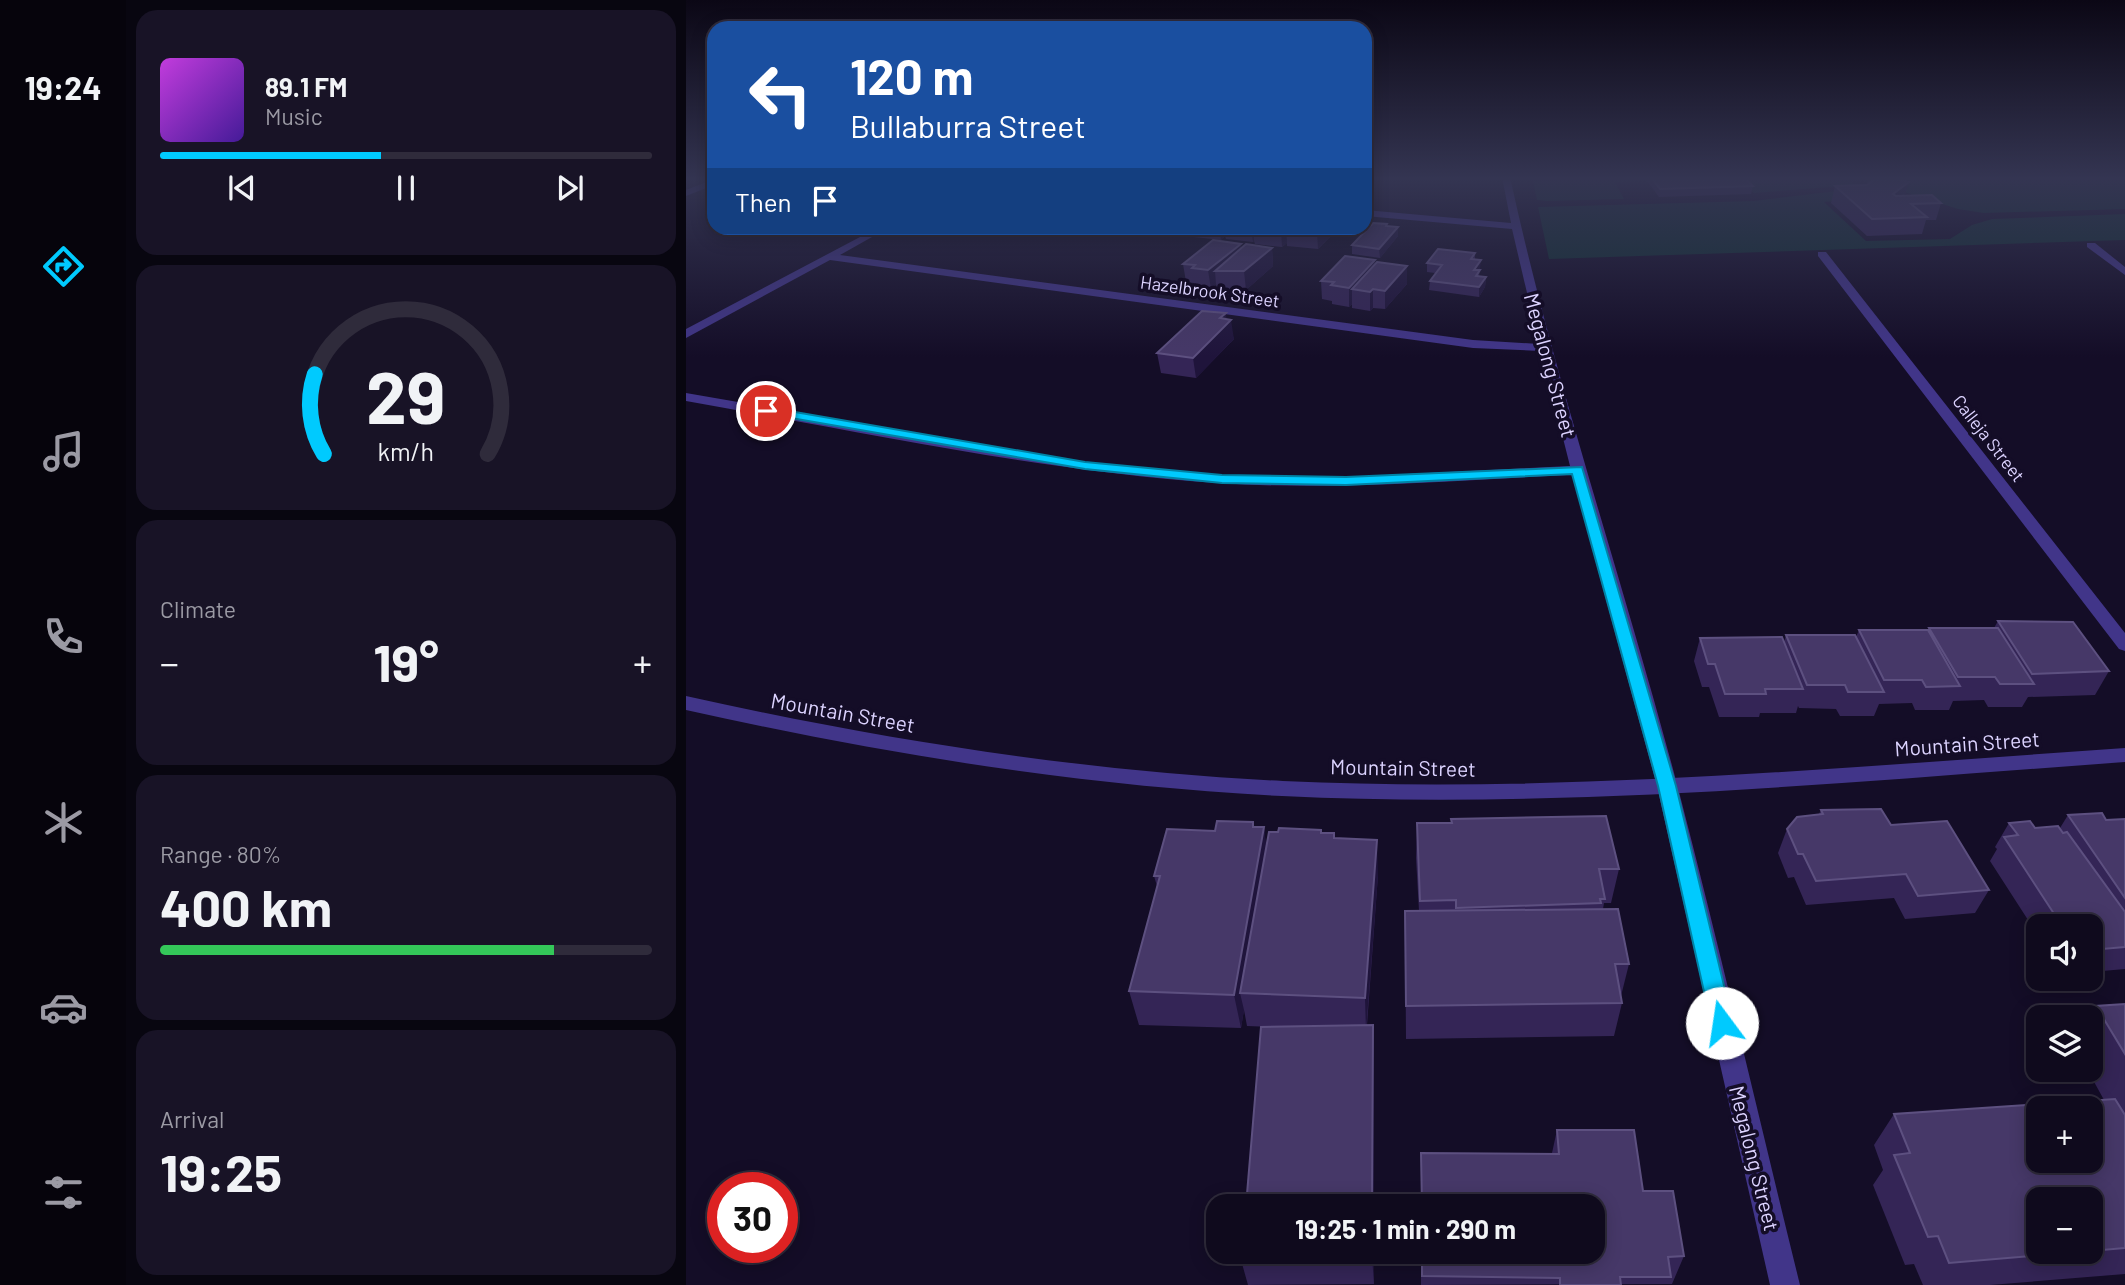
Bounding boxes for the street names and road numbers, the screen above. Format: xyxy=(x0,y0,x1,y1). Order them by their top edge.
street label: Hazelbrook Street xyxy=(1139,270,1281,312)
street label: Megalong Street xyxy=(1520,290,1582,440)
street label: Calleja Street xyxy=(1948,390,2030,486)
street label: Mountain Street xyxy=(769,687,917,737)
street label: Mountain Street xyxy=(1893,725,2041,761)
street label: Mountain Street xyxy=(1330,753,1476,781)
street label: Megalong Street xyxy=(1725,1083,1785,1233)

